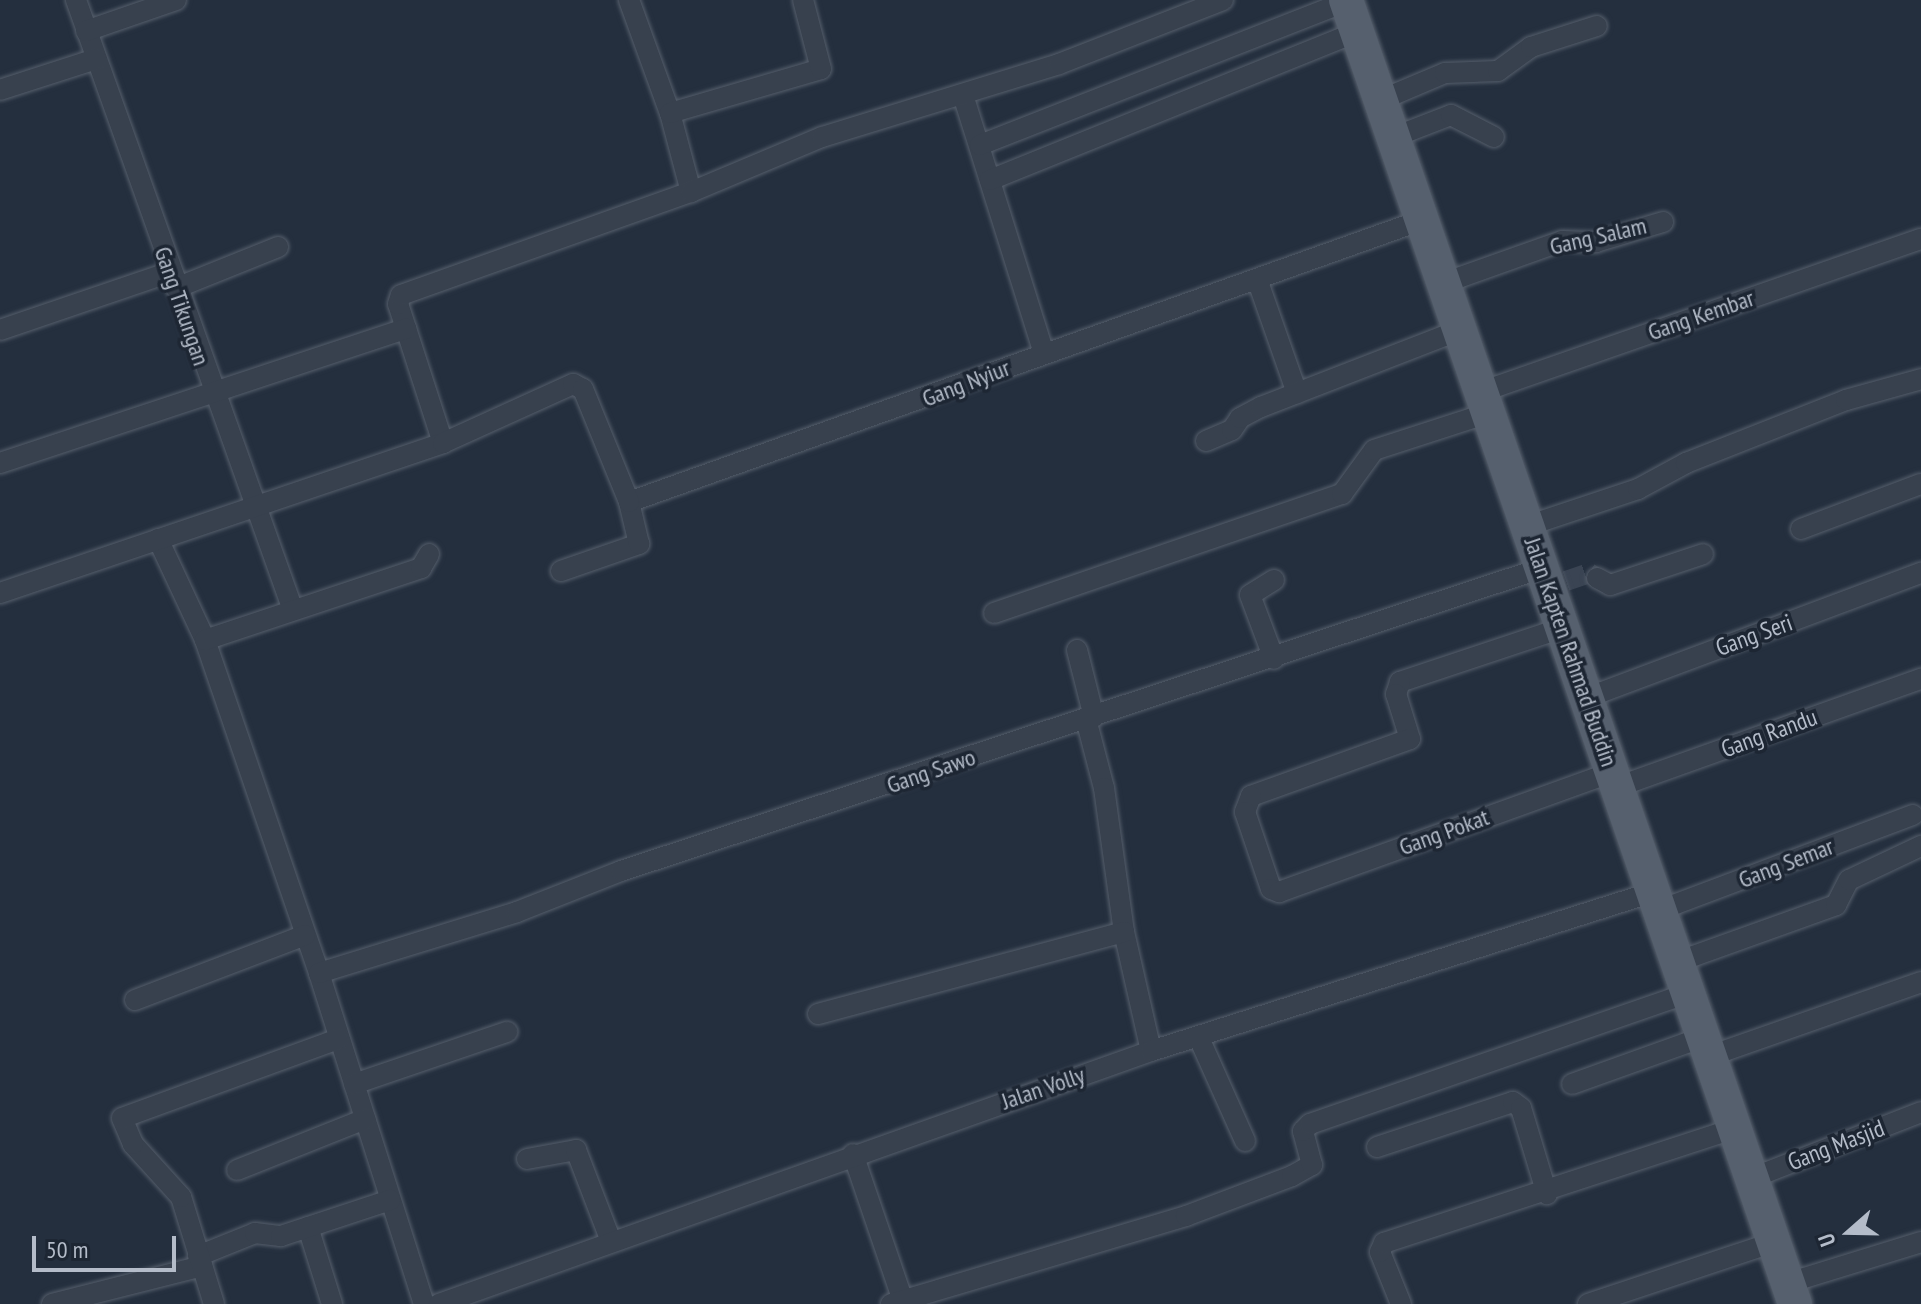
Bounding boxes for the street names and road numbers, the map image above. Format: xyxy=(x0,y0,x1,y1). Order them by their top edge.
street label: Gang Salam xyxy=(1547,211,1649,261)
street label: Gang Tikungan xyxy=(148,243,216,369)
street label: Gang Kembar xyxy=(1644,283,1758,347)
street label: Gang Nyiur xyxy=(918,353,1014,413)
street label: Jalan Kapten Rahmad Buddin xyxy=(1518,534,1624,770)
street label: Gang Seri xyxy=(1712,608,1796,662)
street label: Gang Randu xyxy=(1717,702,1821,764)
street label: Gang Sawo xyxy=(883,742,979,800)
street label: Gang Pokat xyxy=(1395,802,1493,862)
street label: Gang Semar xyxy=(1734,832,1838,894)
street label: Jalan Volly xyxy=(997,1060,1089,1116)
street label: Gang Masjid xyxy=(1784,1113,1888,1177)

